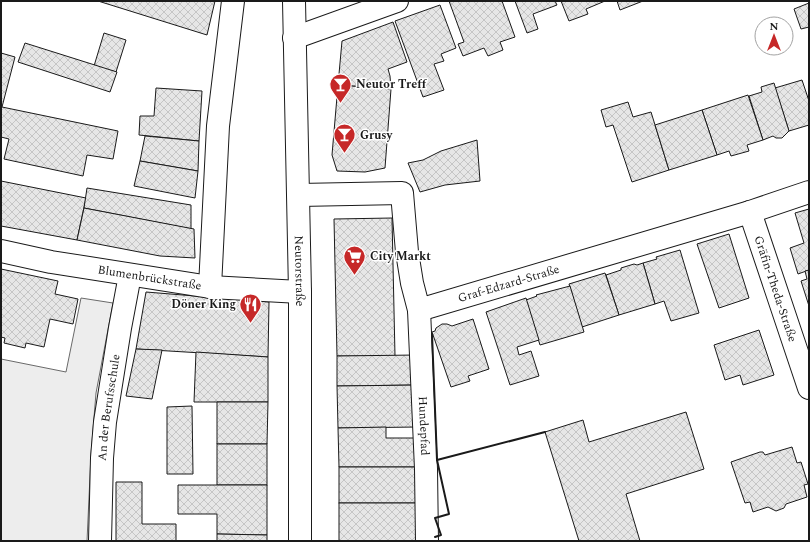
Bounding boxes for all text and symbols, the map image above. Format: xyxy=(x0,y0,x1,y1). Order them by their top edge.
north arrow xyxy=(754,16,794,56)
text: N xyxy=(770,18,779,35)
bar icon: Neutor Treff xyxy=(327,71,353,104)
place label: Neutor Treff xyxy=(356,75,427,94)
bar icon: Grusy xyxy=(331,122,357,155)
place label: Grusy xyxy=(360,126,394,145)
street label: Gräfin-Theda-Straße xyxy=(749,233,802,345)
street label: Neutorstraße xyxy=(289,235,309,307)
supermarket icon: City Markt xyxy=(341,243,367,276)
place label: City Markt xyxy=(370,247,431,266)
street label: Blumenbrückstraße xyxy=(96,260,203,296)
street label: Graf-Edzard-Straße xyxy=(456,260,562,308)
restaurant icon: Döner King xyxy=(238,291,264,324)
place label: Döner King xyxy=(171,295,236,314)
street label: An der Berufsschule xyxy=(93,352,126,462)
street label: Hundepfad xyxy=(413,396,434,456)

